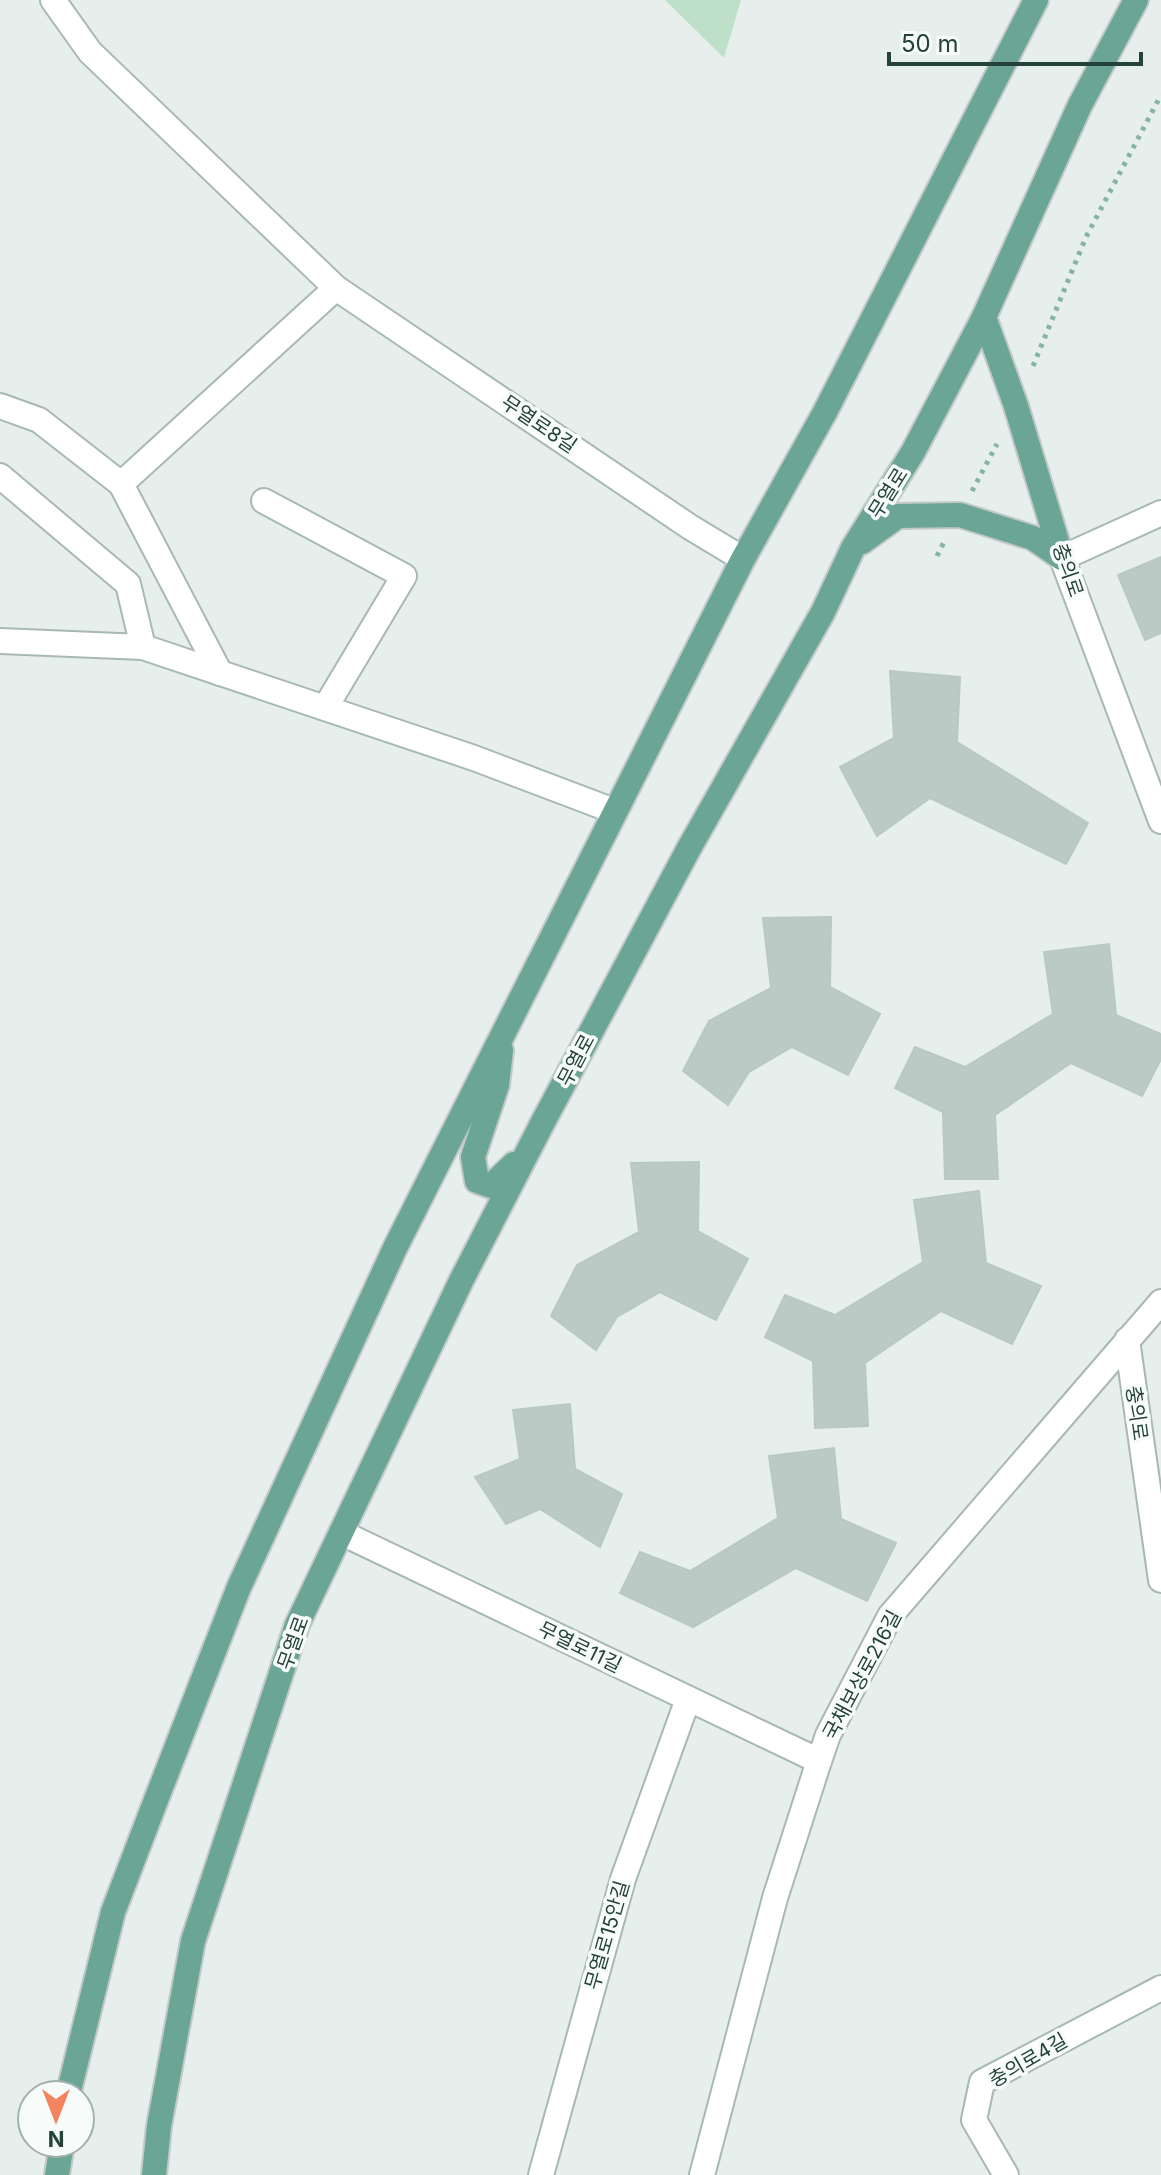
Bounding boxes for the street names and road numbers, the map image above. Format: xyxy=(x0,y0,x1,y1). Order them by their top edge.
street label: 무열로8길 xyxy=(497,390,581,458)
street label: 무열로 xyxy=(863,463,913,523)
street label: 충의로 xyxy=(1048,540,1088,600)
street label: 무열로 xyxy=(552,1030,600,1090)
street label: 충의로 xyxy=(1121,1384,1153,1442)
street label: 국채보상로216길 xyxy=(818,1606,906,1744)
street label: 무열로 xyxy=(272,1613,314,1673)
street label: 무열로11길 xyxy=(534,1617,626,1677)
street label: 무열로15안길 xyxy=(580,1878,634,1992)
street label: 충의로4길 xyxy=(985,2028,1071,2092)

